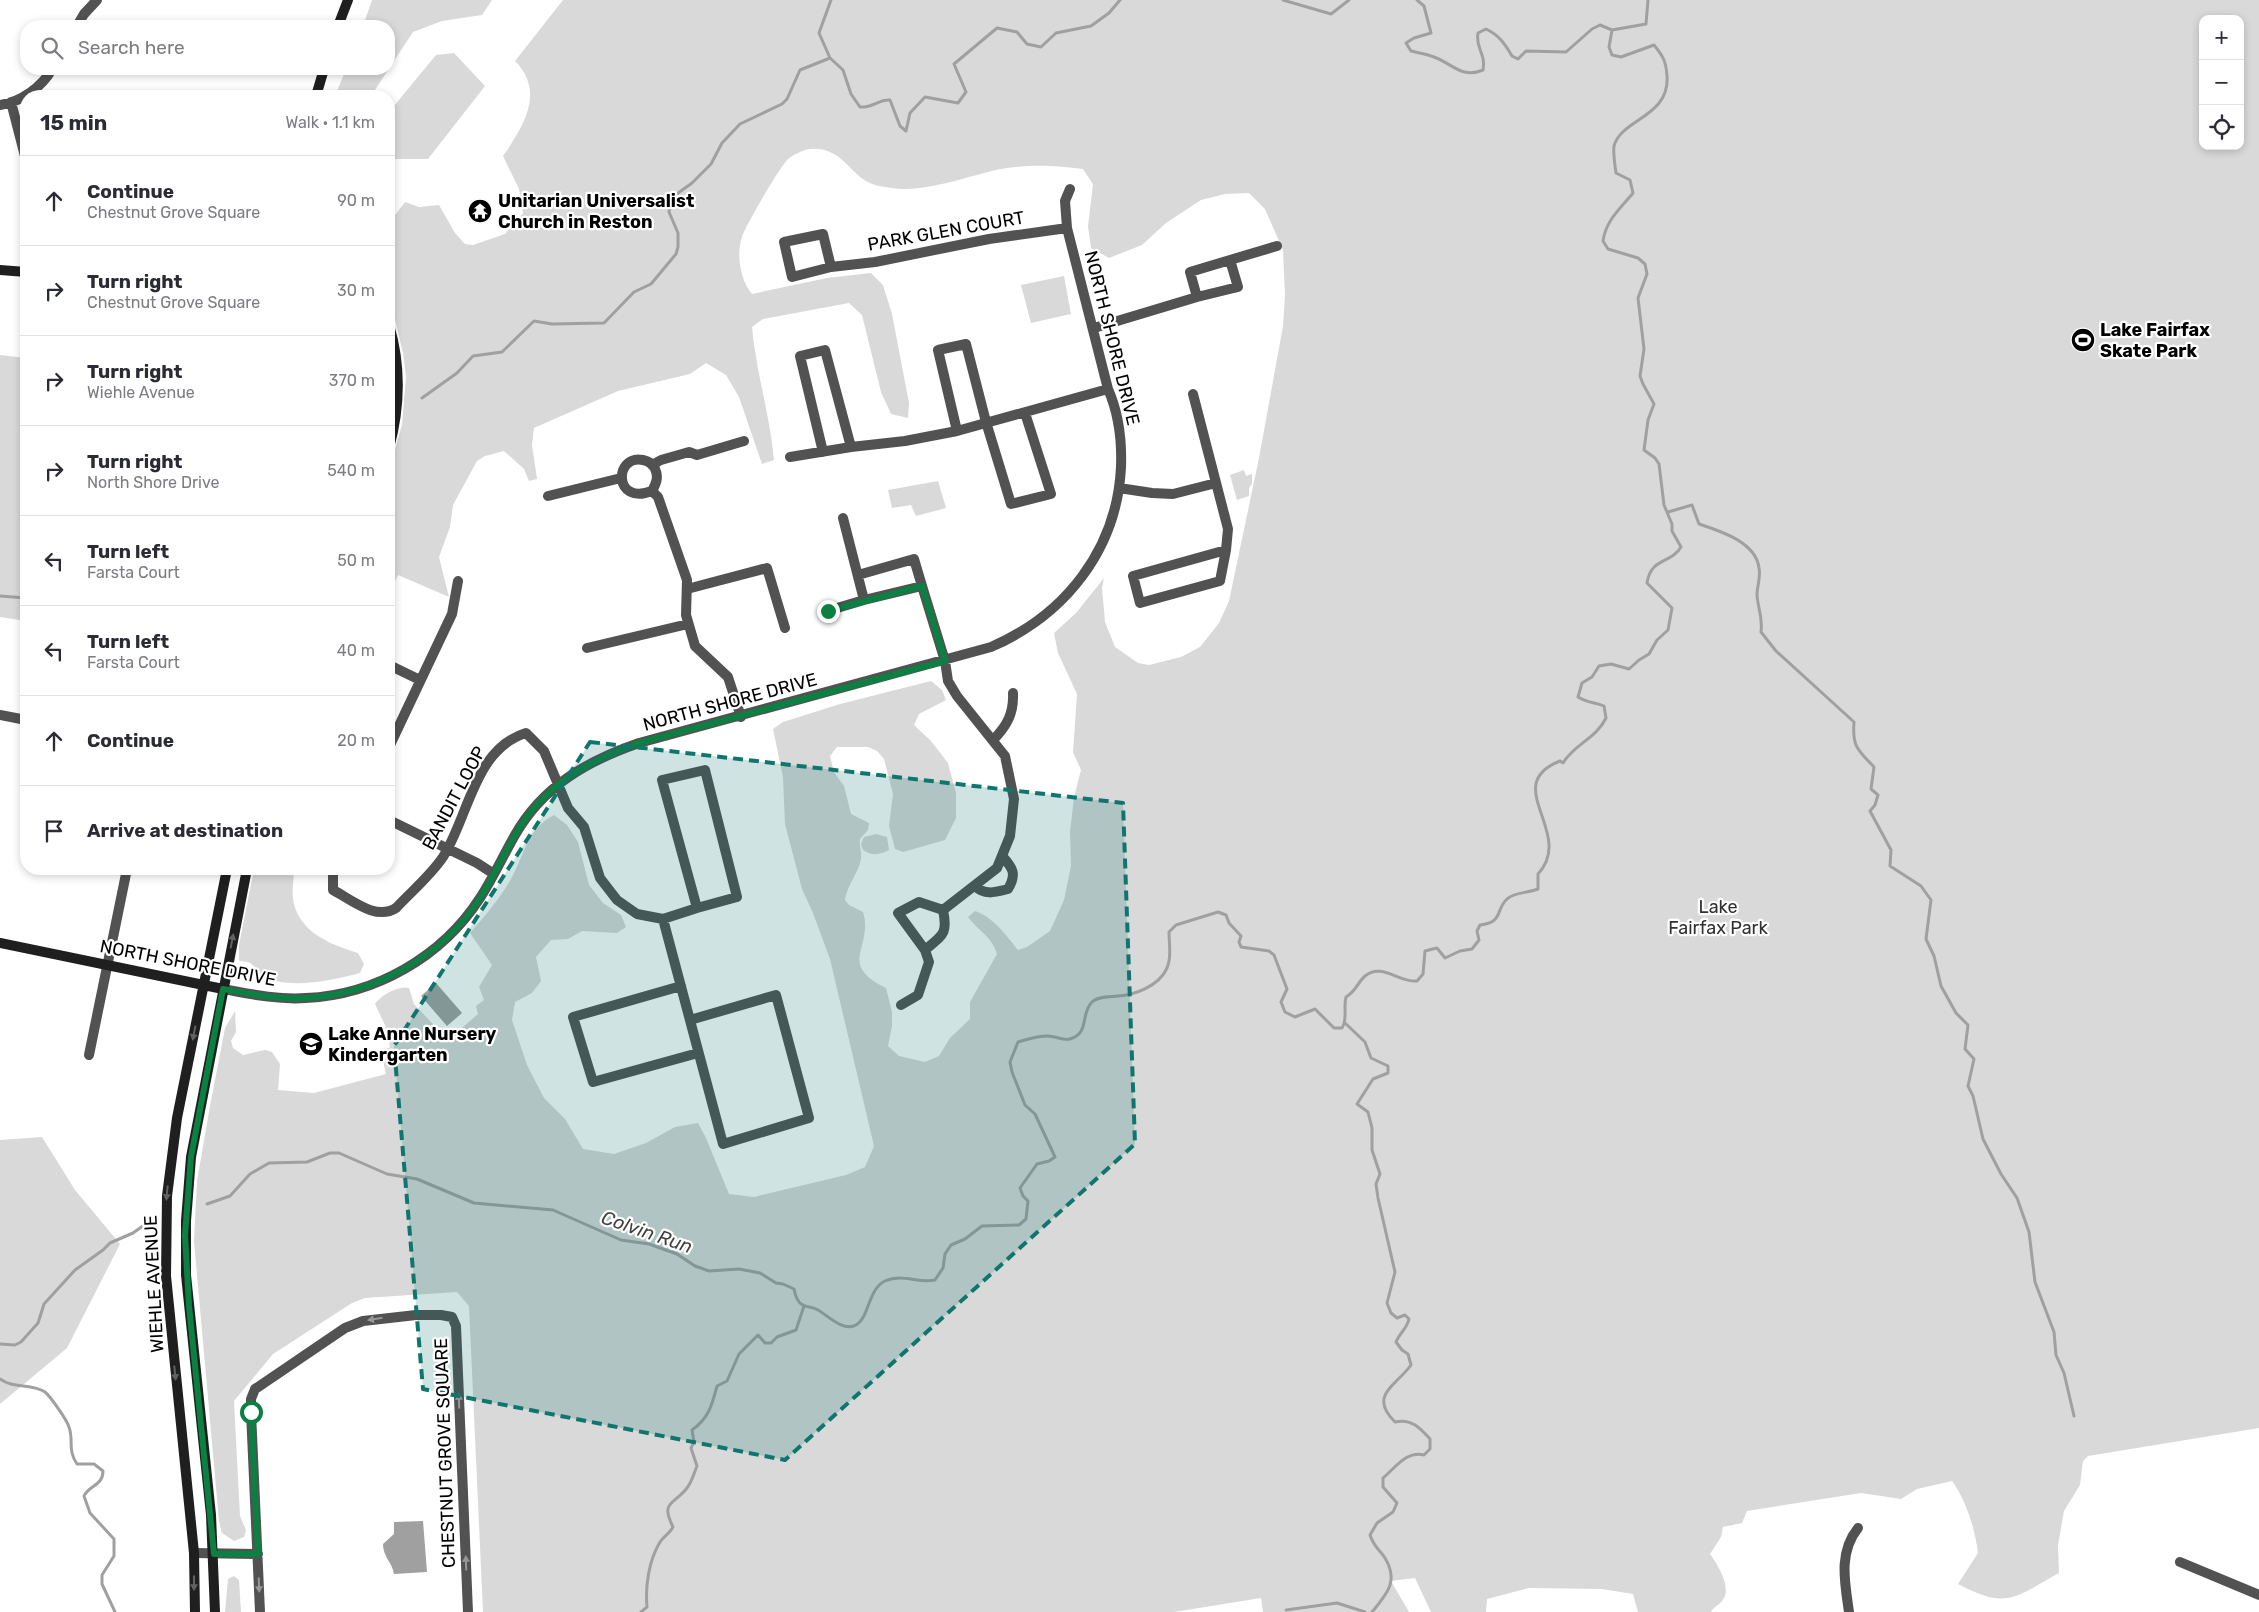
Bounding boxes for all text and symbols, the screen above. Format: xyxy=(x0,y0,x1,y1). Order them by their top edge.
map controls xyxy=(2199,15,2244,150)
button: + xyxy=(2199,15,2244,60)
search box xyxy=(20,20,395,75)
icon: search xyxy=(38,34,66,62)
text: Search here xyxy=(78,36,185,59)
button: − xyxy=(2199,60,2244,105)
button: locate xyxy=(2199,105,2244,150)
text: 15 min xyxy=(40,110,107,135)
text: Walk · 1.1 km xyxy=(286,113,375,132)
text: Continue xyxy=(87,180,174,203)
icon: ahead xyxy=(40,187,68,215)
place label: Unitarian Universalist Church in Reston xyxy=(498,190,694,233)
text: 90 m xyxy=(337,191,375,210)
temple icon: Unitarian Universalist Church in Reston xyxy=(467,198,493,224)
text: Chestnut Grove Square xyxy=(87,203,260,222)
street label: PARK GLEN COURT xyxy=(866,206,1026,256)
street label: NORTH SHORE DRIVE xyxy=(1080,248,1144,428)
text: Turn right xyxy=(87,270,182,293)
icon: right xyxy=(40,277,68,305)
text: 30 m xyxy=(337,281,375,300)
text: Chestnut Grove Square xyxy=(87,293,260,312)
place label: Lake Fairfax Skate Park xyxy=(2100,319,2210,362)
sports icon: Lake Fairfax Skate Park xyxy=(2070,327,2096,353)
text: Turn right xyxy=(87,360,182,383)
icon: right xyxy=(40,367,68,395)
text: 370 m xyxy=(329,371,375,390)
text: Wiehle Avenue xyxy=(87,383,195,402)
text: Turn right xyxy=(87,450,182,473)
icon: right xyxy=(40,457,68,485)
text: 540 m xyxy=(327,461,375,480)
text: North Shore Drive xyxy=(87,473,220,492)
text: Turn left xyxy=(87,540,169,563)
icon: left xyxy=(40,547,68,575)
text: 50 m xyxy=(337,551,375,570)
text: Farsta Court xyxy=(87,563,180,582)
route end xyxy=(817,600,840,623)
text: Turn left xyxy=(87,630,169,653)
icon: left xyxy=(40,637,68,665)
text: 40 m xyxy=(337,641,375,660)
text: Farsta Court xyxy=(87,653,180,672)
street label: NORTH SHORE DRIVE xyxy=(641,668,819,736)
icon: ahead xyxy=(40,727,68,755)
text: Continue xyxy=(87,729,174,752)
text: 20 m xyxy=(337,731,375,750)
street label: BANDIT LOOP xyxy=(418,742,490,854)
icon: arrive xyxy=(40,817,68,845)
text: Arrive at destination xyxy=(87,819,283,842)
park label: Lake Fairfax Park xyxy=(1668,896,1768,939)
one-way arrow xyxy=(229,933,237,949)
street label: NORTH SHORE DRIVE xyxy=(98,935,278,991)
place label: Lake Anne Nursery Kindergarten xyxy=(328,1023,497,1066)
one-way arrow xyxy=(190,1026,198,1041)
school or university icon: Lake Anne Nursery Kindergarten xyxy=(298,1031,324,1057)
one-way arrow xyxy=(163,1186,171,1202)
water label: Colvin Run xyxy=(598,1206,696,1258)
street label: WIEHLE AVENUE xyxy=(139,1215,169,1353)
one-way arrow xyxy=(366,1315,382,1323)
street label: CHESTNUT GROVE SQUARE xyxy=(430,1338,460,1568)
one-way arrow xyxy=(171,1365,179,1381)
one-way arrow xyxy=(455,1393,463,1409)
route start xyxy=(240,1401,263,1424)
one-way arrow xyxy=(461,1555,469,1571)
one-way arrow xyxy=(190,1575,198,1591)
one-way arrow xyxy=(255,1578,263,1594)

